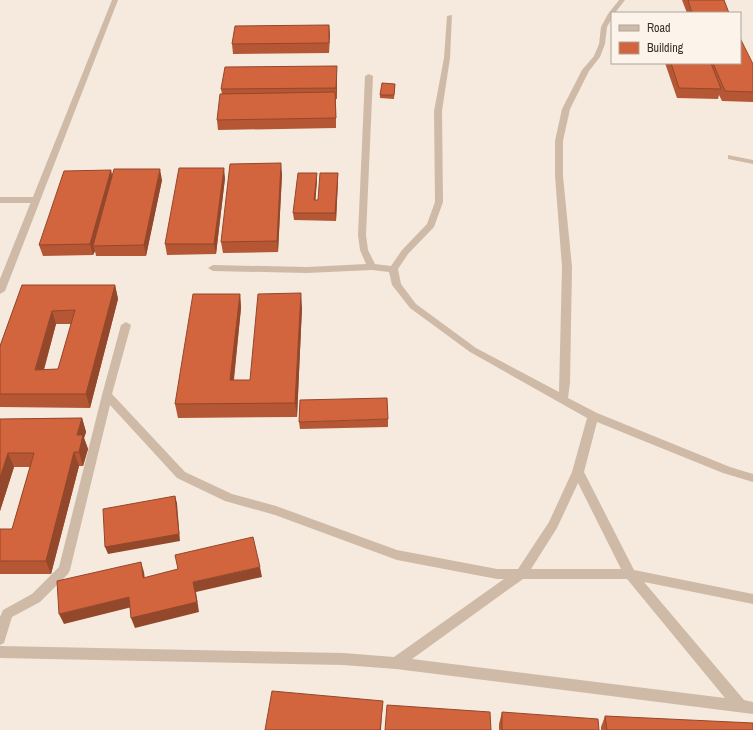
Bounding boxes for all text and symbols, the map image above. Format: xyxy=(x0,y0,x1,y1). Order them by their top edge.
legend xyxy=(611,12,741,64)
text: Road xyxy=(647,20,671,36)
text: Building xyxy=(647,40,684,56)

